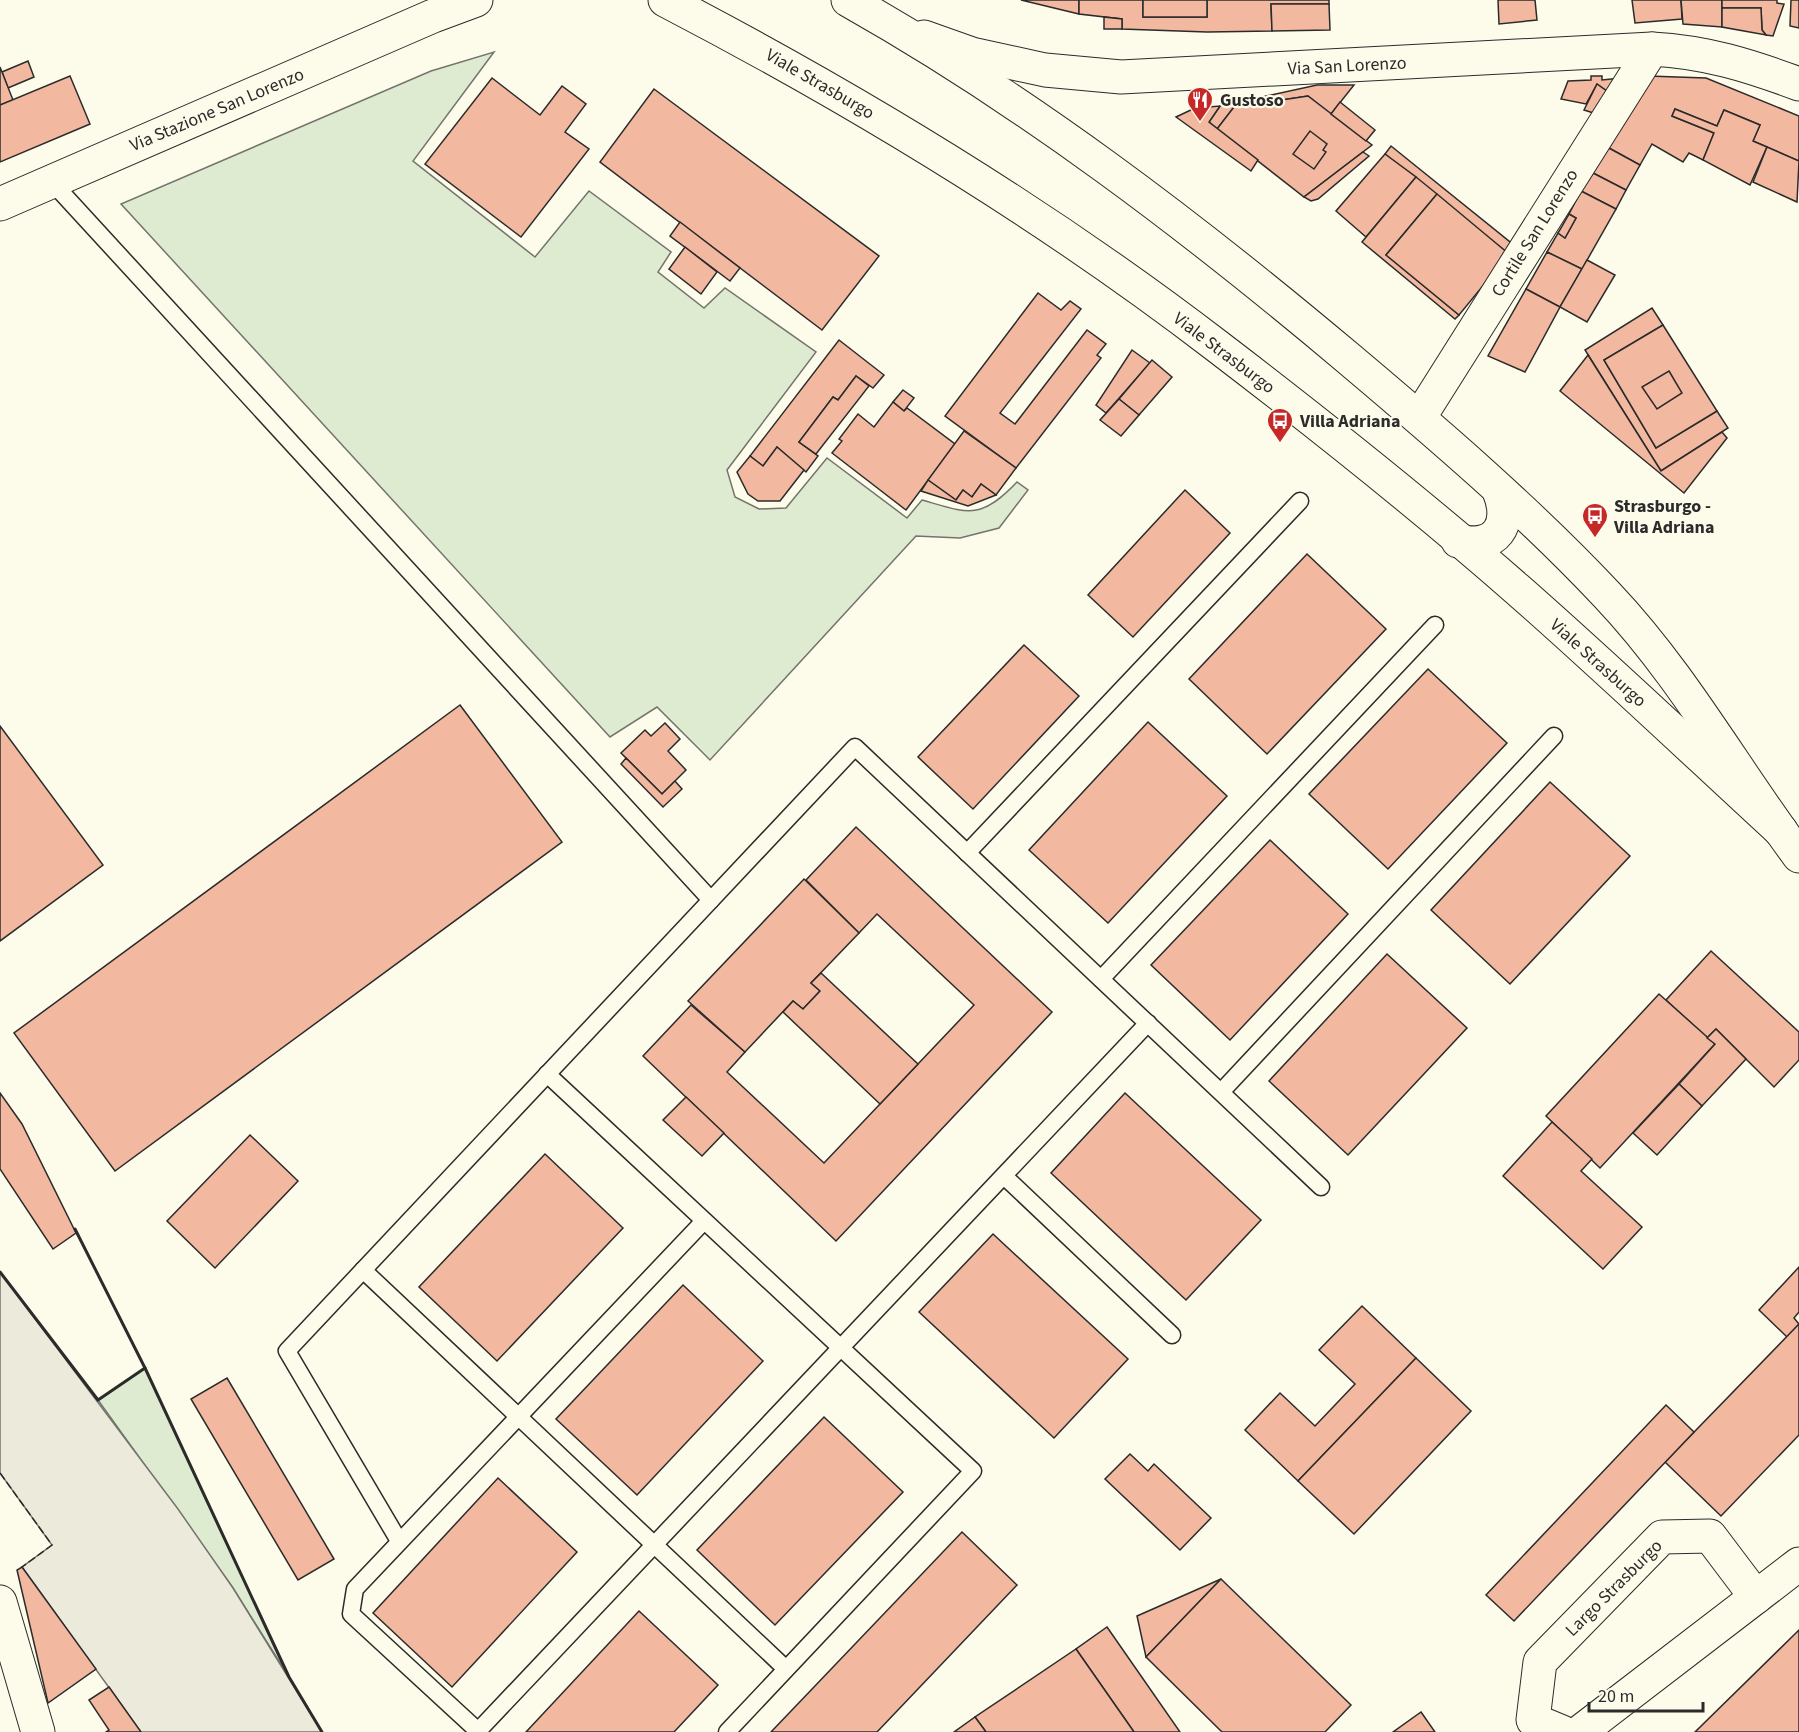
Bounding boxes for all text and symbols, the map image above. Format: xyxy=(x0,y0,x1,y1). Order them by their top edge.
street label: Viale Strasburgo xyxy=(761,43,879,125)
street label: Via San Lorenzo xyxy=(1287,50,1407,82)
street label: Via Stazione San Lorenzo xyxy=(126,62,308,158)
restaurant icon: Gustoso xyxy=(1185,85,1215,123)
place label: Gustoso xyxy=(1220,88,1284,113)
street label: Cortile San Lorenzo xyxy=(1486,164,1584,302)
street label: Viale Strasburgo xyxy=(1168,306,1280,400)
bus stop icon: Villa Adriana xyxy=(1265,406,1295,444)
place label: Villa Adriana xyxy=(1299,409,1400,434)
place label: Strasburgo - Villa Adriana xyxy=(1613,494,1714,540)
bus stop icon: Strasburgo - Villa Adriana xyxy=(1580,501,1610,539)
street label: Viale Strasburgo xyxy=(1544,613,1652,713)
street label: Largo Strasburgo xyxy=(1560,1534,1668,1642)
scale bar xyxy=(1589,1675,1703,1713)
text: 20 m xyxy=(1598,1684,1634,1709)

